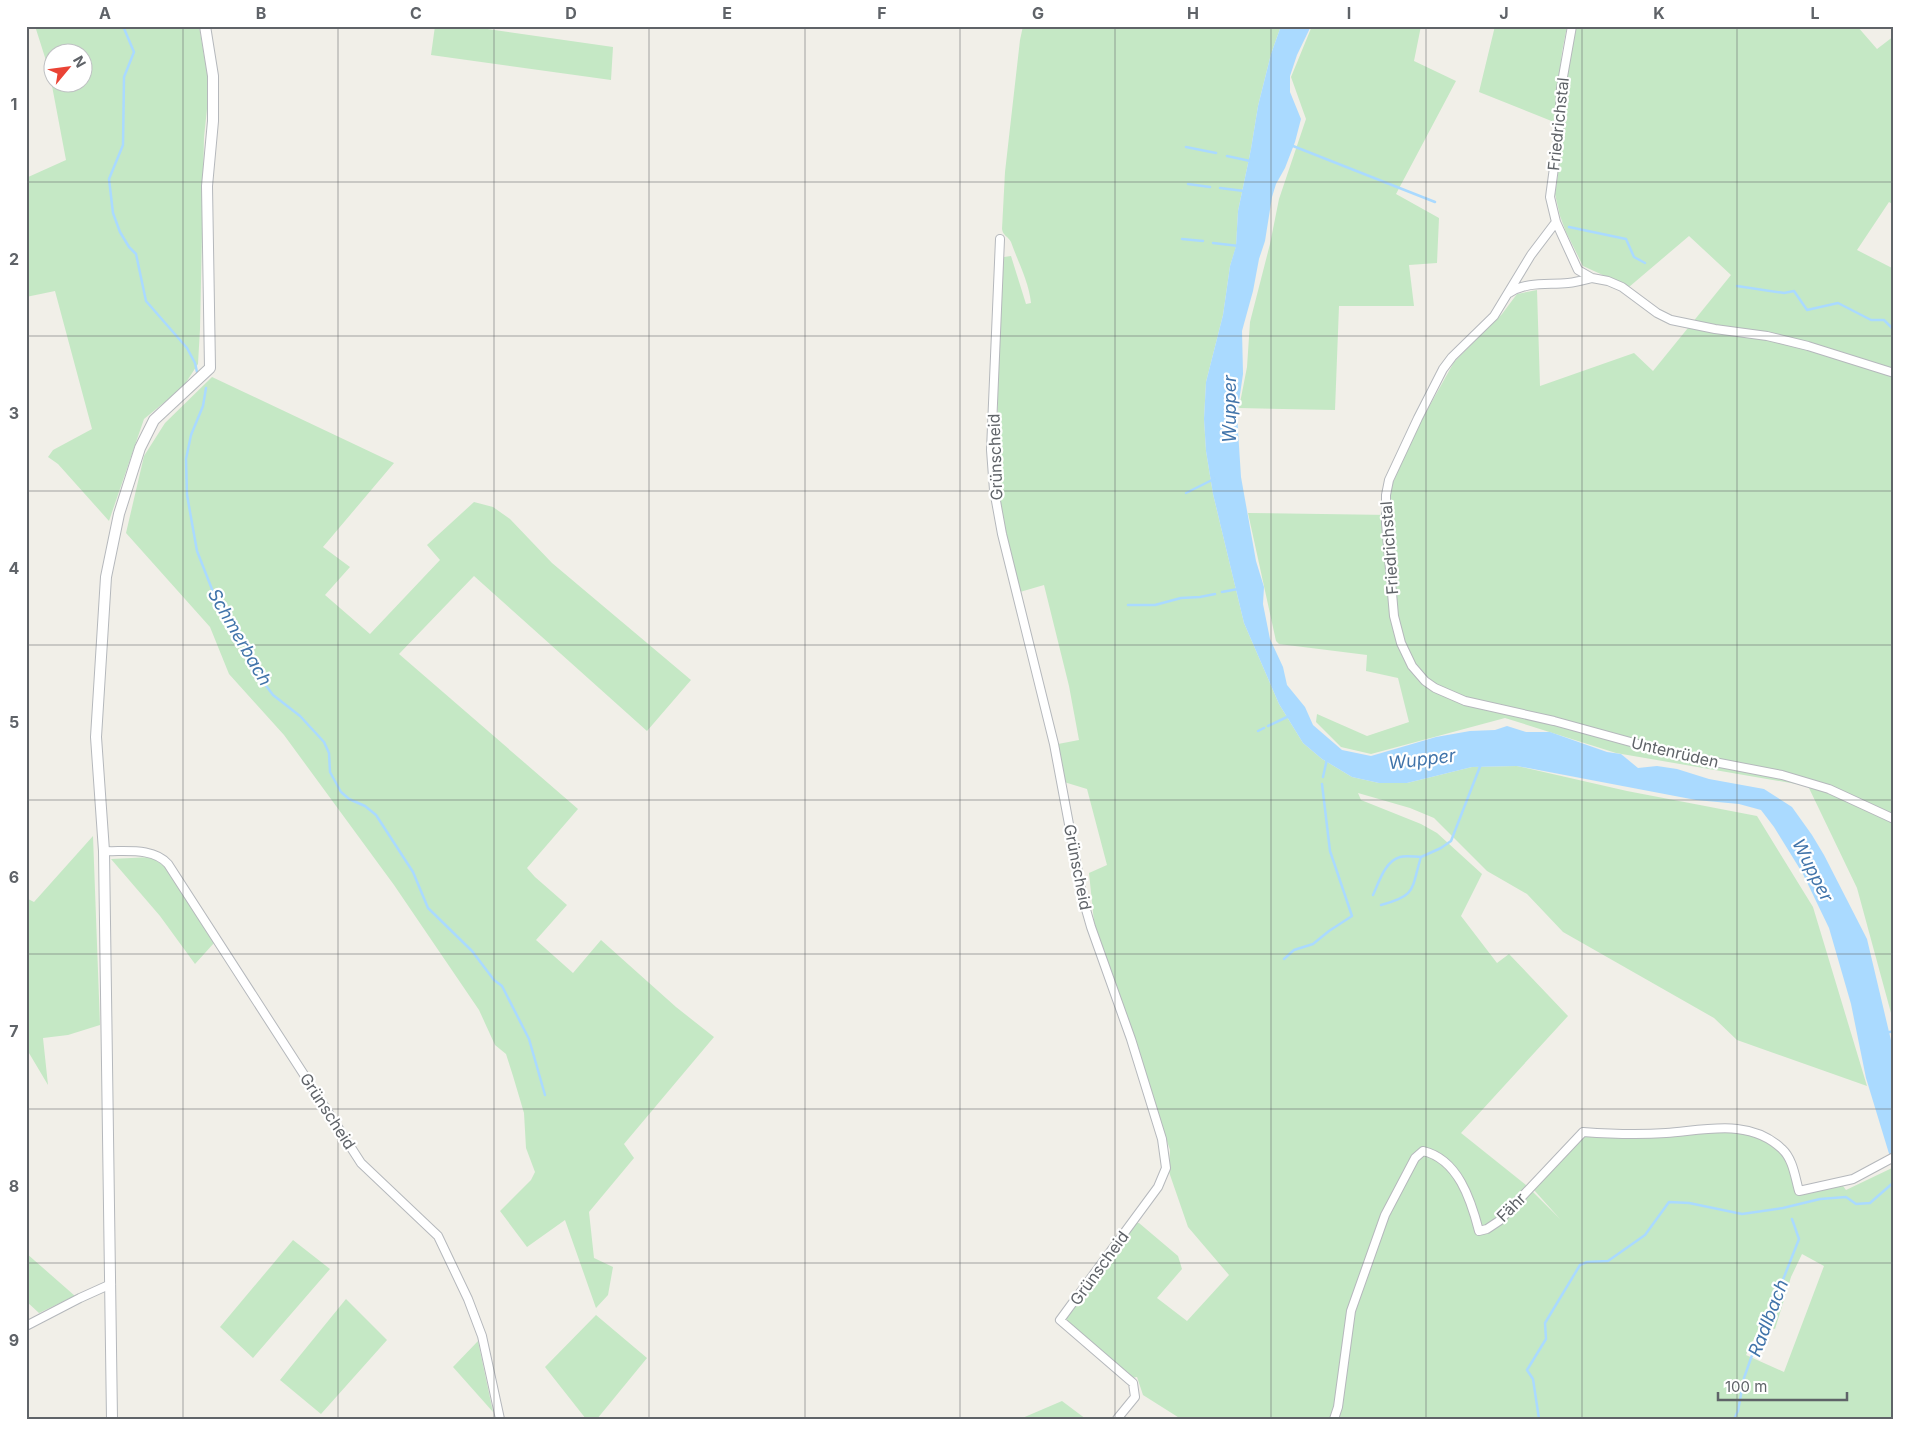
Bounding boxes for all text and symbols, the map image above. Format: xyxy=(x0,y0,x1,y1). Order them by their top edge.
text: A xyxy=(99,3,111,23)
text: B xyxy=(256,3,266,23)
text: C xyxy=(410,3,422,23)
text: D xyxy=(565,3,577,23)
text: E xyxy=(722,3,732,23)
text: F xyxy=(877,3,887,23)
text: G xyxy=(1032,3,1044,23)
text: H xyxy=(1187,3,1199,23)
text: I xyxy=(1347,3,1351,23)
text: J xyxy=(1499,3,1509,23)
text: K xyxy=(1653,3,1665,23)
text: L xyxy=(1810,3,1820,23)
north arrow xyxy=(42,42,92,92)
text: N xyxy=(70,53,90,70)
street label: Friedrichstal xyxy=(1543,76,1573,172)
text: 1 xyxy=(11,94,17,114)
text: 2 xyxy=(9,249,19,269)
water label: Wupper xyxy=(1219,374,1240,443)
text: 3 xyxy=(9,403,19,423)
street label: Grünscheid xyxy=(983,413,1007,501)
street label: Friedrichstal xyxy=(1376,501,1402,595)
text: 4 xyxy=(9,558,20,578)
water label: Schmerbach xyxy=(204,585,276,689)
text: 5 xyxy=(9,712,19,732)
street label: Untenrüden xyxy=(1629,732,1721,772)
water label: Wupper xyxy=(1387,744,1458,774)
street label: Grünscheid xyxy=(1060,822,1096,912)
water label: Wupper xyxy=(1788,835,1838,906)
text: 6 xyxy=(9,867,19,887)
text: 7 xyxy=(9,1021,19,1041)
street label: Grünscheid xyxy=(296,1069,360,1153)
text: 8 xyxy=(9,1176,19,1196)
street label: Fähr xyxy=(1492,1188,1530,1226)
street label: Grünscheid xyxy=(1065,1227,1133,1309)
water label: Radlbach xyxy=(1744,1277,1792,1359)
text: 9 xyxy=(9,1330,19,1350)
scale bar xyxy=(1718,1370,1846,1402)
text: 100 m xyxy=(1725,1377,1767,1396)

